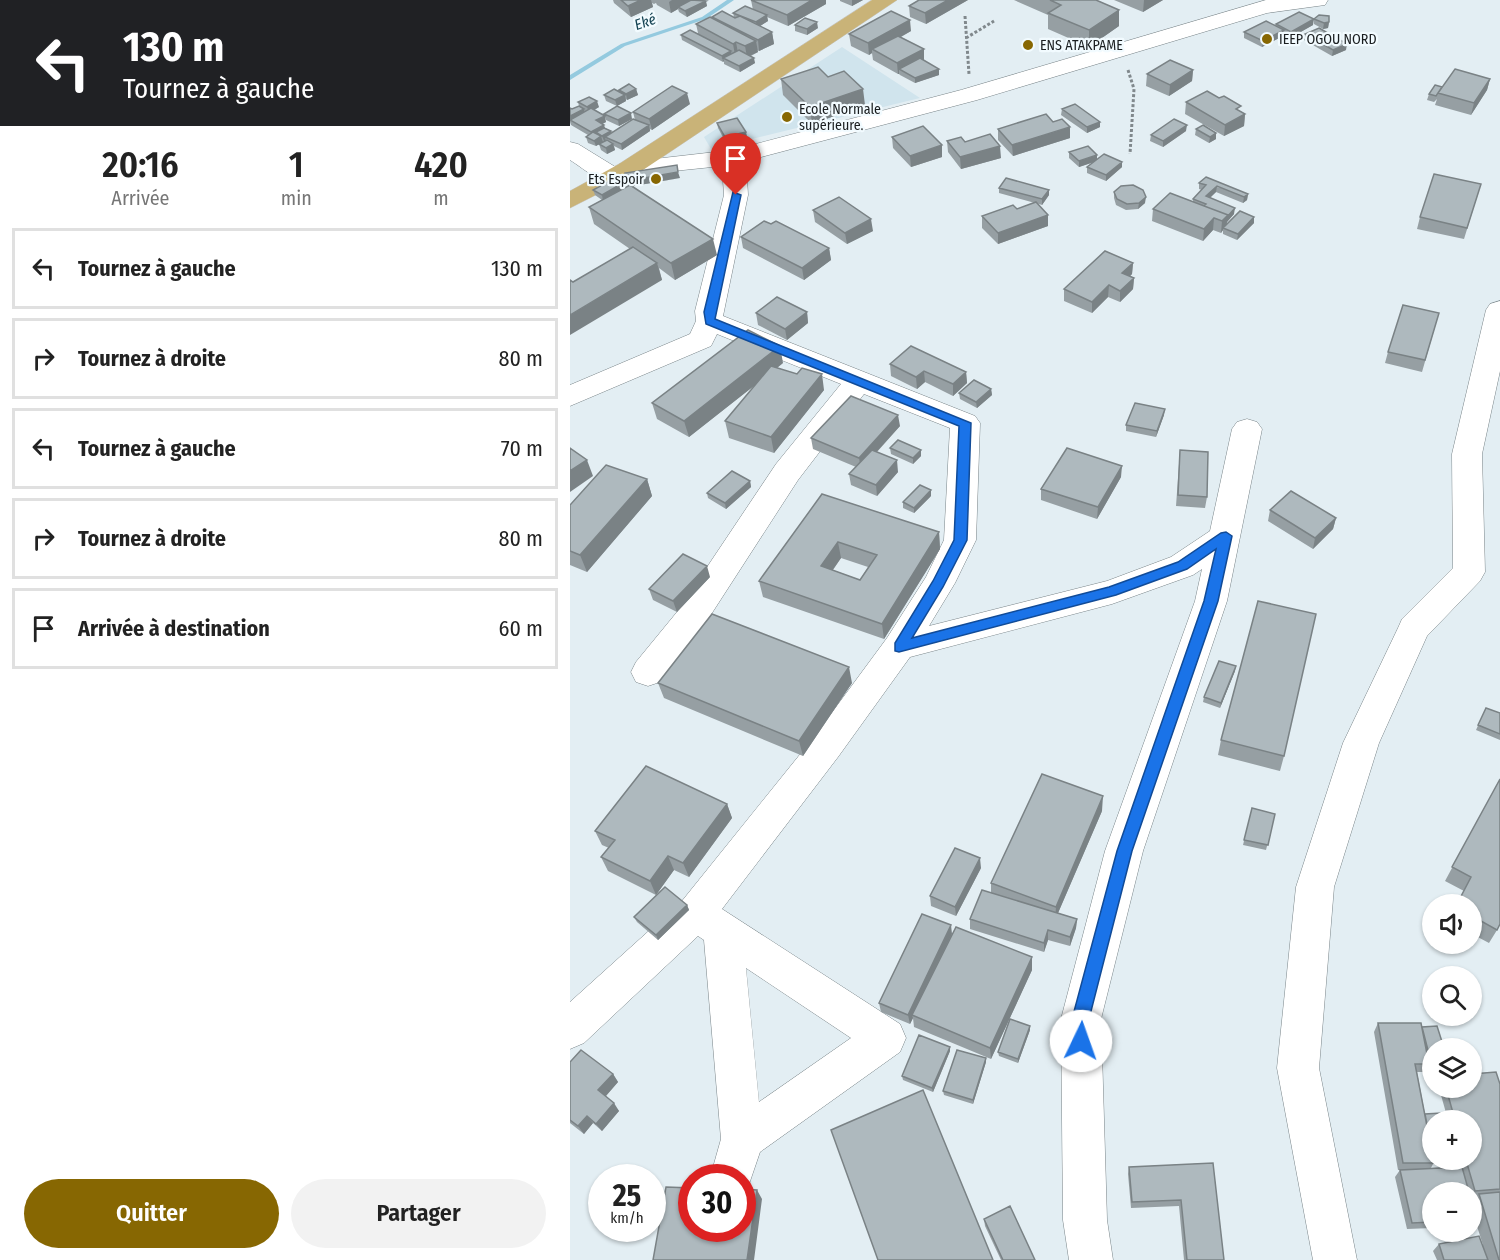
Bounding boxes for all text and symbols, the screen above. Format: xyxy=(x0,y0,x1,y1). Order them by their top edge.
water label: Eké xyxy=(632,10,658,34)
text: 130 m xyxy=(123,22,224,72)
icon: left xyxy=(24,24,102,102)
place label: IEEP OGOU NORD xyxy=(1279,31,1377,48)
marker: IEEP OGOU NORD xyxy=(1260,32,1274,46)
place label: ENS ATAKPAME xyxy=(1040,37,1123,54)
marker: ENS ATAKPAME xyxy=(1021,38,1035,52)
text: Tournez à gauche xyxy=(123,73,314,105)
place label: Ecole Normale supérieure. xyxy=(799,101,881,134)
marker: Ecole Normale supérieure. xyxy=(780,110,794,124)
pin xyxy=(710,133,761,195)
icon: arrive xyxy=(719,142,752,175)
text: 20:16 xyxy=(102,143,179,187)
text: 1 xyxy=(289,143,304,187)
text: 420 xyxy=(414,143,468,187)
place label: Ets Espoir xyxy=(588,171,644,188)
marker: Ets Espoir xyxy=(649,172,663,186)
text: Arrivée xyxy=(111,186,169,210)
text: min xyxy=(281,186,312,210)
text: m xyxy=(433,186,449,210)
icon: left xyxy=(27,252,60,285)
text: Tournez à gauche xyxy=(78,255,236,282)
text: 130 m xyxy=(491,255,543,282)
icon: right xyxy=(27,342,60,375)
text: Tournez à droite xyxy=(78,345,226,372)
text: 80 m xyxy=(498,345,543,372)
icon: left xyxy=(27,432,60,465)
text: Tournez à gauche xyxy=(78,435,236,462)
text: 70 m xyxy=(501,435,543,462)
icon: right xyxy=(27,522,60,555)
text: Tournez à droite xyxy=(78,525,226,552)
text: 80 m xyxy=(498,525,543,552)
icon: arrive xyxy=(27,612,60,645)
text: Arrivée à destination xyxy=(78,615,270,642)
text: 60 m xyxy=(499,615,543,642)
map controls xyxy=(1422,894,1482,1242)
button: sound xyxy=(1422,894,1482,954)
button: search xyxy=(1422,966,1482,1026)
position arrow xyxy=(1049,1009,1113,1073)
button: layers xyxy=(1422,1038,1482,1098)
button: + xyxy=(1422,1110,1482,1170)
speed limit sign: 30 xyxy=(678,1164,756,1242)
text: 25 xyxy=(613,1178,641,1214)
button: Quitter xyxy=(24,1179,279,1248)
button: Partager xyxy=(291,1179,546,1248)
button: − xyxy=(1422,1182,1482,1242)
text: km/h xyxy=(610,1209,644,1227)

